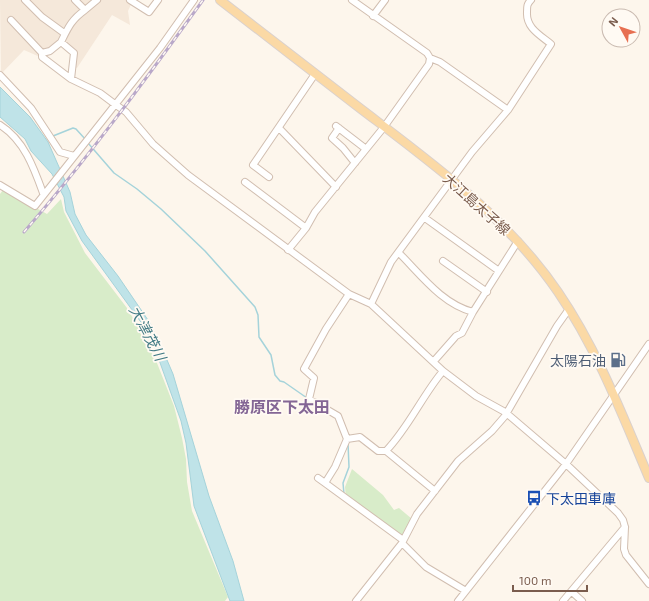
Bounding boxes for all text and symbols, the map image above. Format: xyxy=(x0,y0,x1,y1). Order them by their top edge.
north arrow xyxy=(601,8,641,48)
text: N xyxy=(605,14,621,28)
street label: 大江島太子線 xyxy=(440,170,514,238)
water label: 大津茂川 xyxy=(126,302,171,365)
fuel station icon: 太陽石油 xyxy=(609,351,627,369)
place label: 太陽石油 xyxy=(550,352,606,369)
district label: 勝原区下太田 xyxy=(234,397,330,416)
bus stop icon: 下太田車庫 xyxy=(525,489,543,507)
place label: 下太田車庫 xyxy=(546,490,616,507)
scale bar xyxy=(513,567,587,593)
text: 100 m xyxy=(519,573,551,587)

